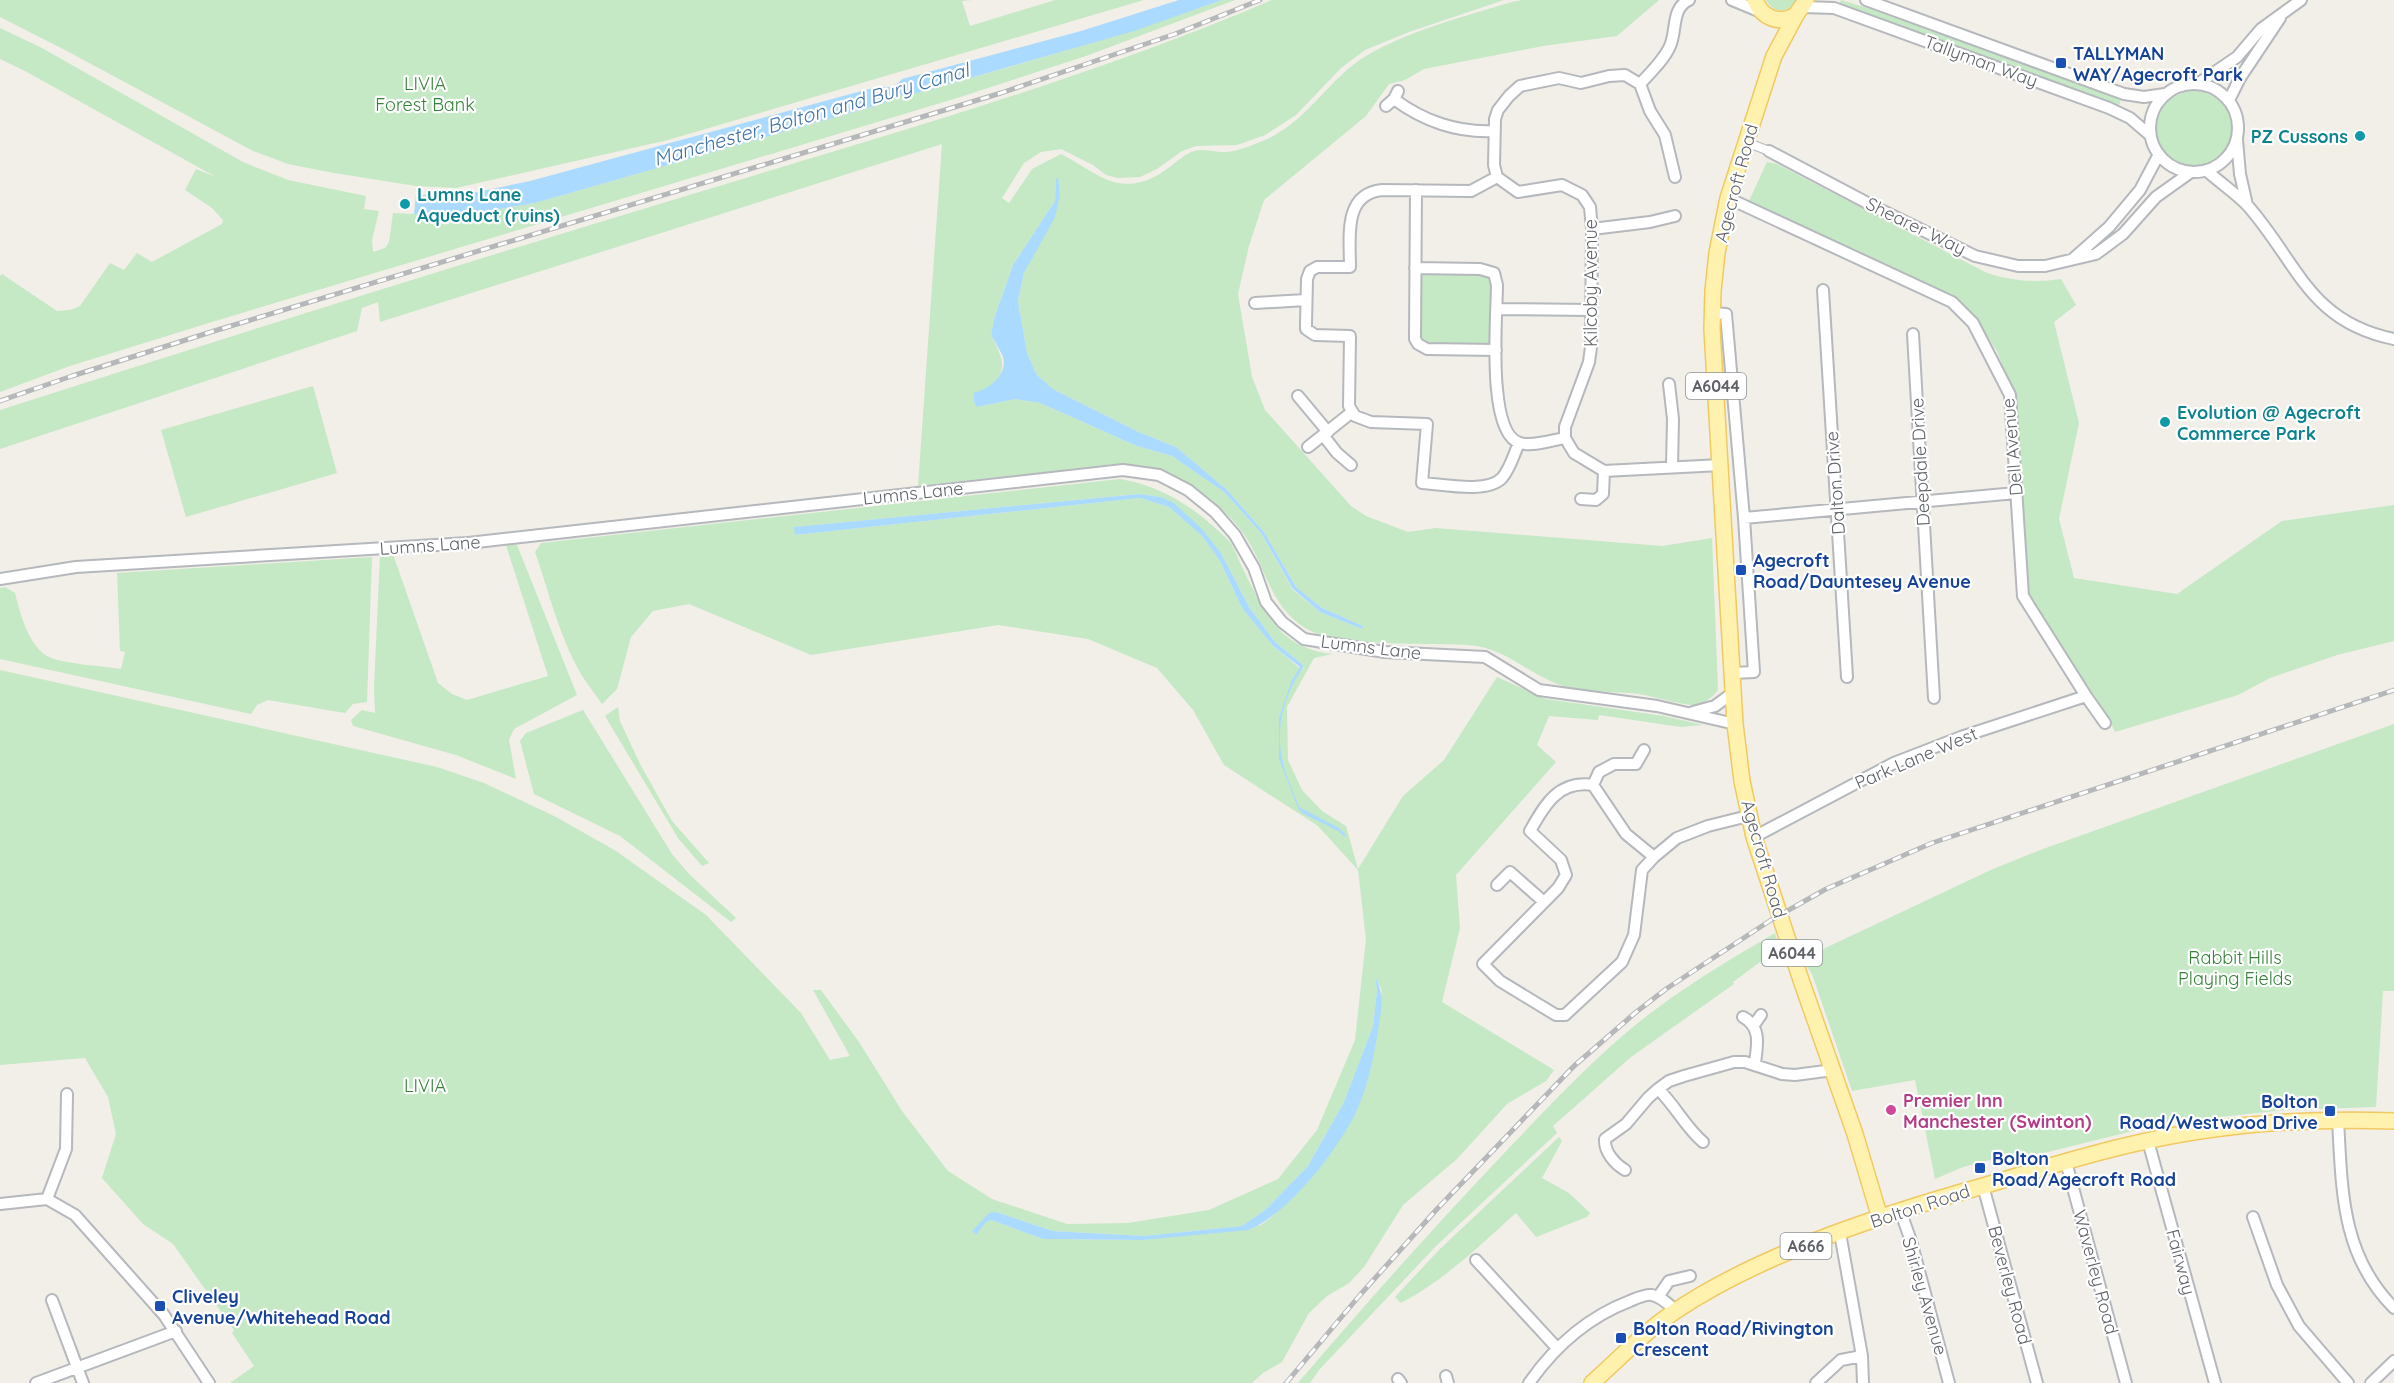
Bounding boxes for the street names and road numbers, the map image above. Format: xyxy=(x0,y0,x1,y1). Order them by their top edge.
street label: Tallyman Way xyxy=(1921,30,2041,92)
street label: Agecroft Road xyxy=(1709,121,1763,245)
street label: Shearer Way xyxy=(1862,192,1970,260)
street label: Kilcoby Avenue xyxy=(1579,219,1602,347)
road number: A6044 xyxy=(1686,373,1746,399)
street label: Deepdale Drive xyxy=(1905,397,1935,527)
street label: Dell Avenue xyxy=(1996,397,2028,497)
street label: Dalton Drive xyxy=(1820,431,1850,535)
street label: Lumns Lane xyxy=(862,476,964,510)
street label: Lumns Lane xyxy=(379,530,481,560)
street label: Lumns Lane xyxy=(1319,629,1423,665)
street label: Park Lane West xyxy=(1851,722,1981,794)
street label: Agecroft Road xyxy=(1736,797,1792,921)
road number: A6044 xyxy=(1762,940,1822,966)
street label: Bolton Road xyxy=(1867,1179,1973,1233)
street label: Waverley Road xyxy=(2068,1207,2124,1337)
street label: Beverley Road xyxy=(1983,1223,2037,1347)
street label: Fairway xyxy=(2161,1227,2201,1297)
road number: A666 xyxy=(1780,1233,1832,1259)
street label: Shirley Avenue xyxy=(1897,1234,1953,1358)

